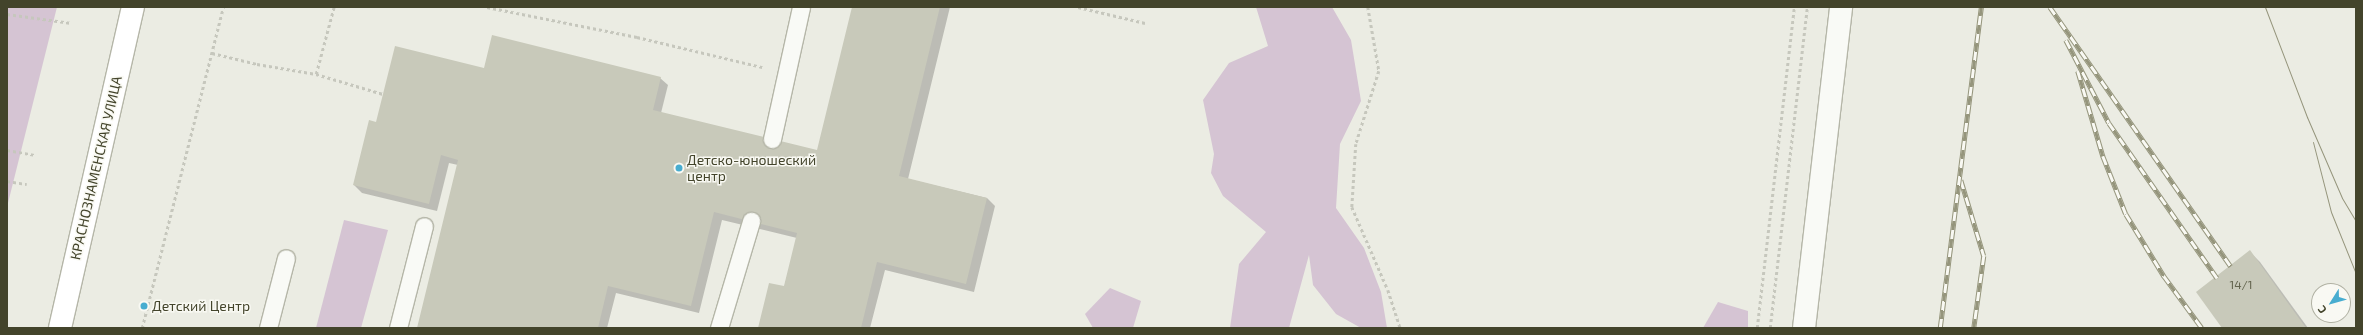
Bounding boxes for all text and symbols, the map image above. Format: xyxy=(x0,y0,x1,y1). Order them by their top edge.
street label: КРАСНОЗНАМЕНСКАЯ УЛИЦА xyxy=(67,74,125,262)
place label: Детско-юношеский центр xyxy=(687,152,816,184)
marker: Детско-юношеский центр xyxy=(674,163,684,173)
house number: 14/1 xyxy=(2229,278,2253,292)
north arrow xyxy=(2311,283,2351,323)
place label: Детский Центр xyxy=(152,298,250,314)
marker: Детский Центр xyxy=(139,301,149,311)
text: С xyxy=(2315,303,2329,316)

